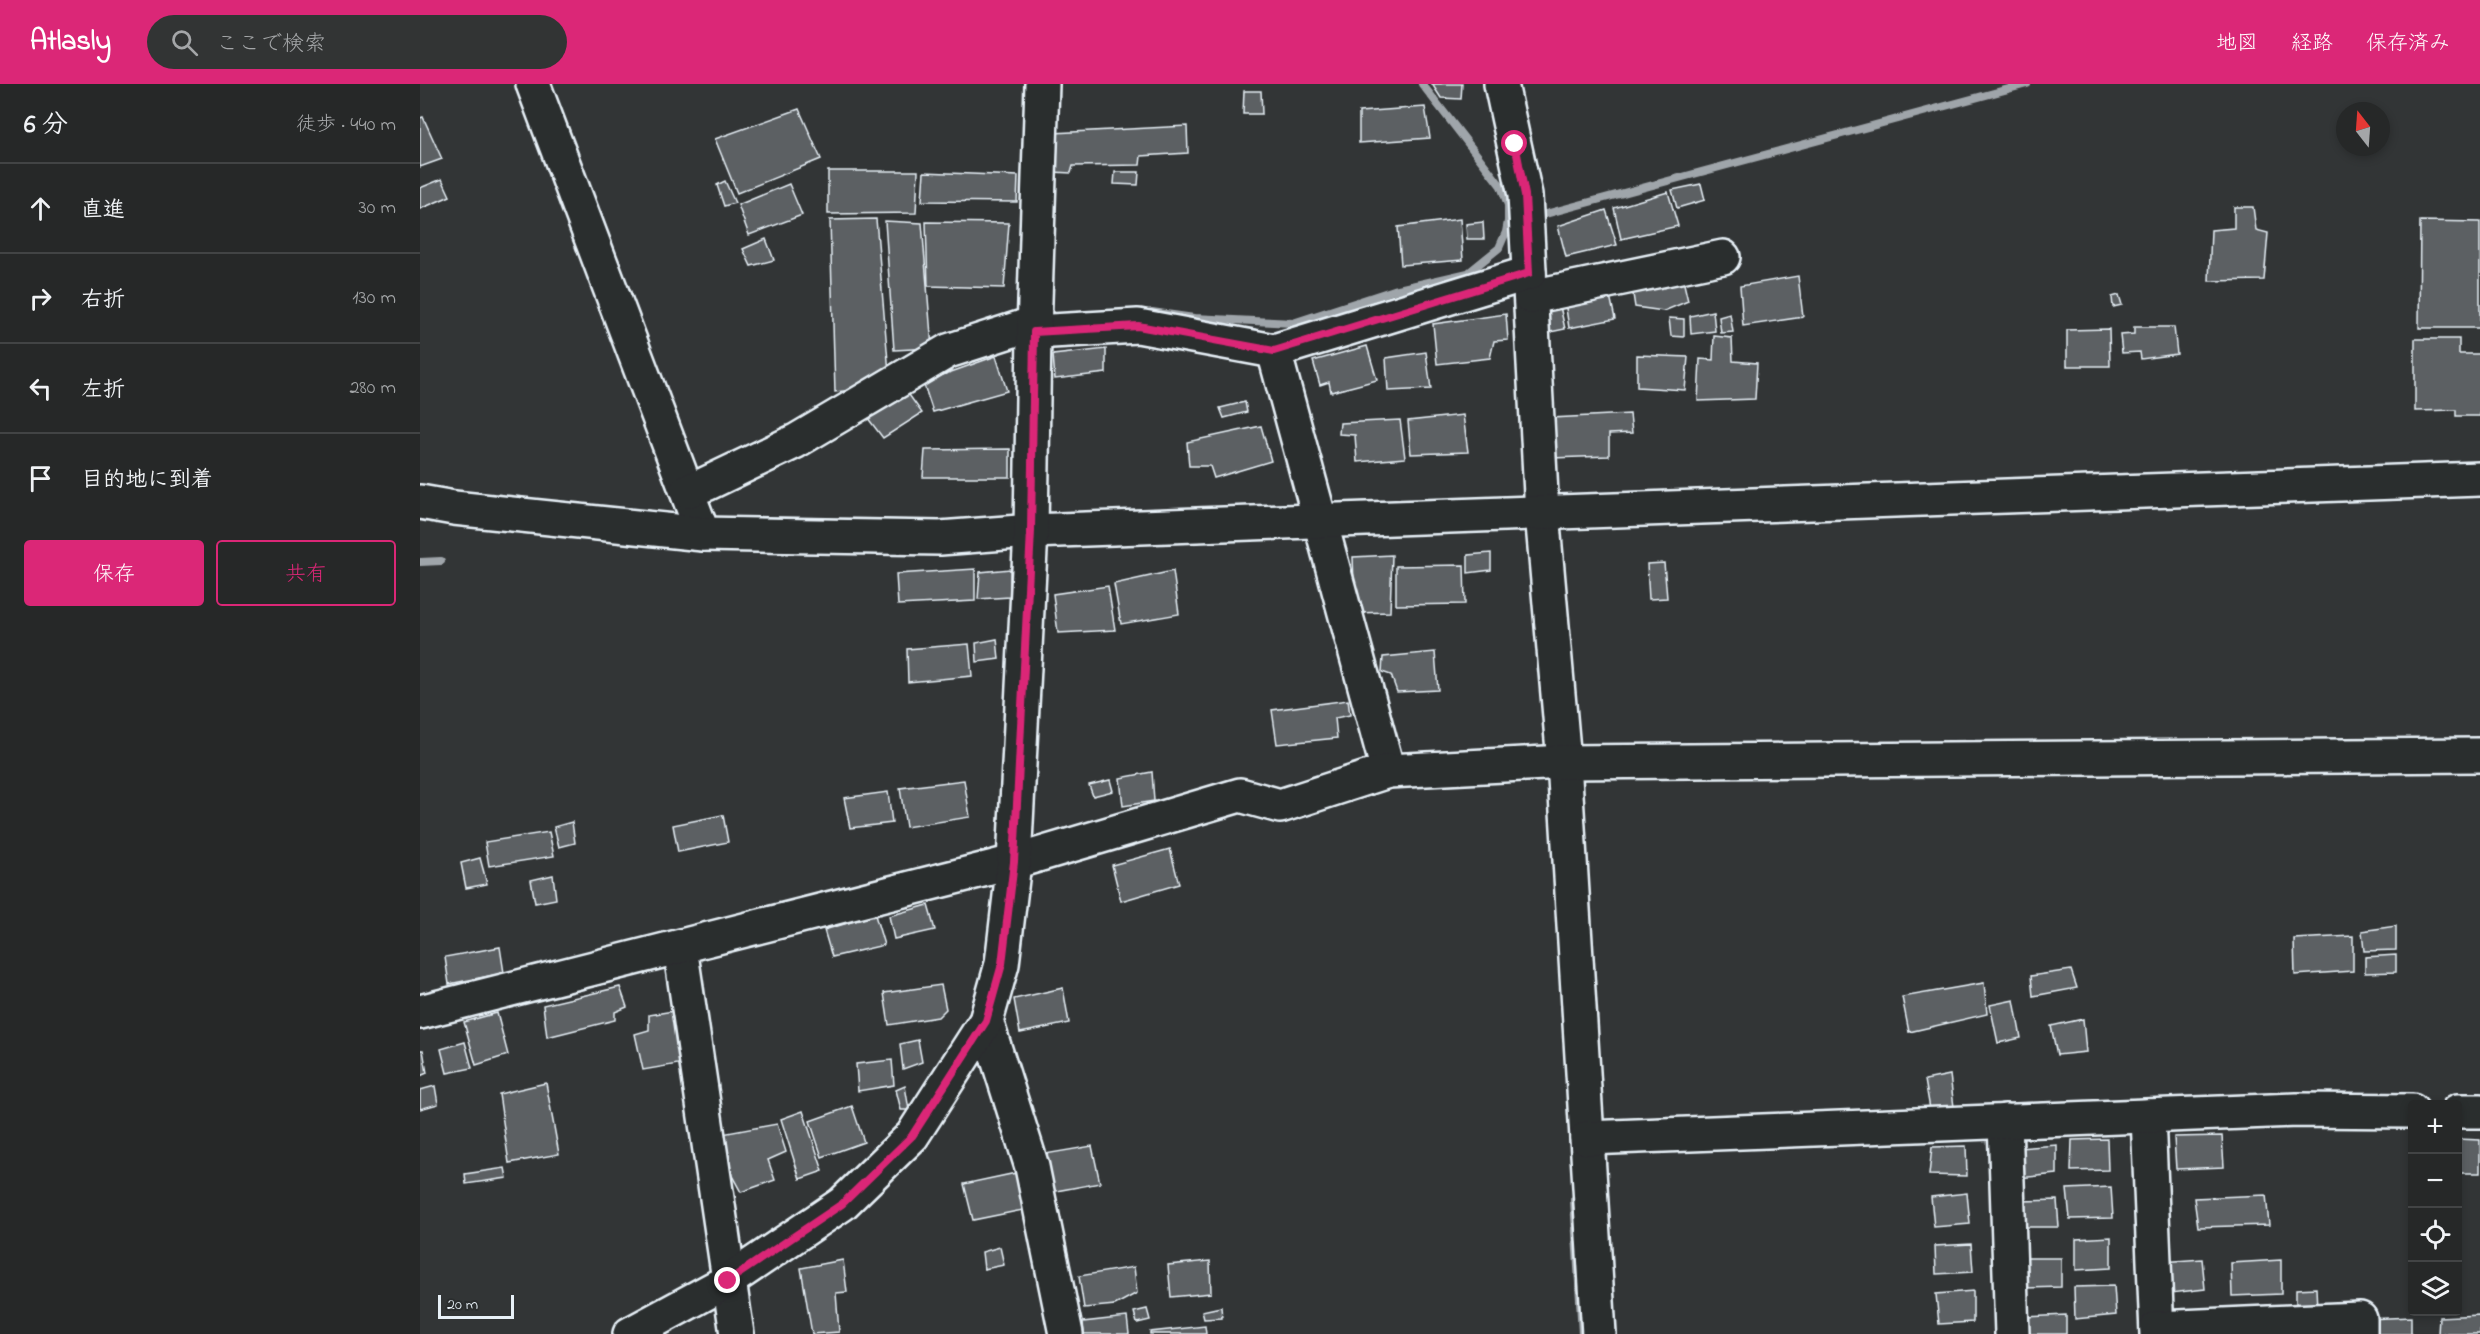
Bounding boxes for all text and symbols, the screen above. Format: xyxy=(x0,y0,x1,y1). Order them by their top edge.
search box xyxy=(147,15,567,69)
text: Atlasly xyxy=(30,22,111,63)
icon: search xyxy=(168,26,201,59)
text: ここで検索 xyxy=(216,29,326,61)
text: 地図 xyxy=(2216,29,2258,59)
text: 経路 xyxy=(2291,29,2333,59)
text: 保存済み xyxy=(2366,29,2450,59)
north arrow xyxy=(2336,102,2390,156)
text: 6 分 xyxy=(24,107,68,145)
text: 徒歩 · 440 m xyxy=(296,111,396,140)
route start xyxy=(1501,130,1527,156)
icon: ahead xyxy=(24,192,57,225)
text: 30 m xyxy=(359,194,396,223)
text: 直進 xyxy=(81,195,125,227)
icon: right xyxy=(24,282,57,315)
text: 130 m xyxy=(352,284,396,313)
text: 右折 xyxy=(81,285,125,317)
icon: left xyxy=(24,372,57,405)
text: 280 m xyxy=(349,374,396,403)
text: 左折 xyxy=(81,375,125,407)
icon: arrive xyxy=(24,462,57,495)
text: 目的地に到着 xyxy=(81,465,213,497)
button: 保存 xyxy=(24,540,204,606)
button: 共有 xyxy=(216,540,396,606)
map controls xyxy=(2408,1100,2462,1316)
button: + xyxy=(2408,1100,2462,1154)
button: − xyxy=(2408,1154,2462,1208)
button: locate xyxy=(2408,1208,2462,1262)
button: layers xyxy=(2408,1262,2462,1316)
route end xyxy=(714,1267,740,1293)
scale bar xyxy=(438,1292,514,1320)
text: 20 m xyxy=(447,1293,478,1317)

